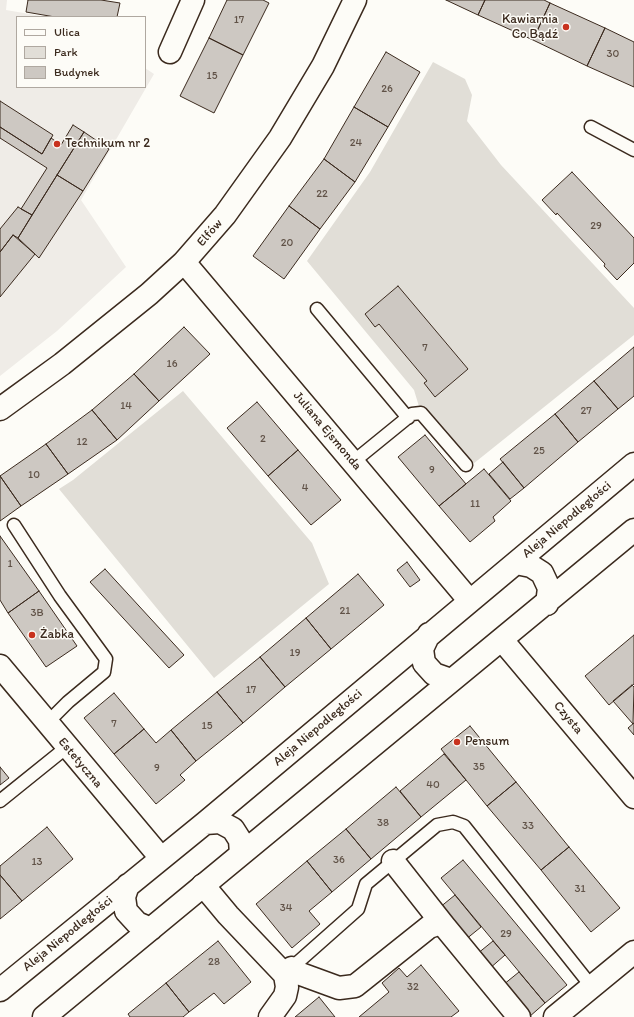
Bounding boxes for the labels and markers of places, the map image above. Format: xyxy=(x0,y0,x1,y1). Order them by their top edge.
place label: Kawiarnia Co Bądź xyxy=(502,12,558,43)
marker: Kawiarnia Co Bądź xyxy=(561,22,571,32)
place label: Technikum nr 2 xyxy=(65,136,150,152)
marker: Technikum nr 2 xyxy=(52,139,62,149)
place label: Żabka xyxy=(40,627,74,643)
marker: Żabka xyxy=(27,630,37,640)
place label: Pensum xyxy=(465,734,509,750)
marker: Pensum xyxy=(452,737,462,747)

